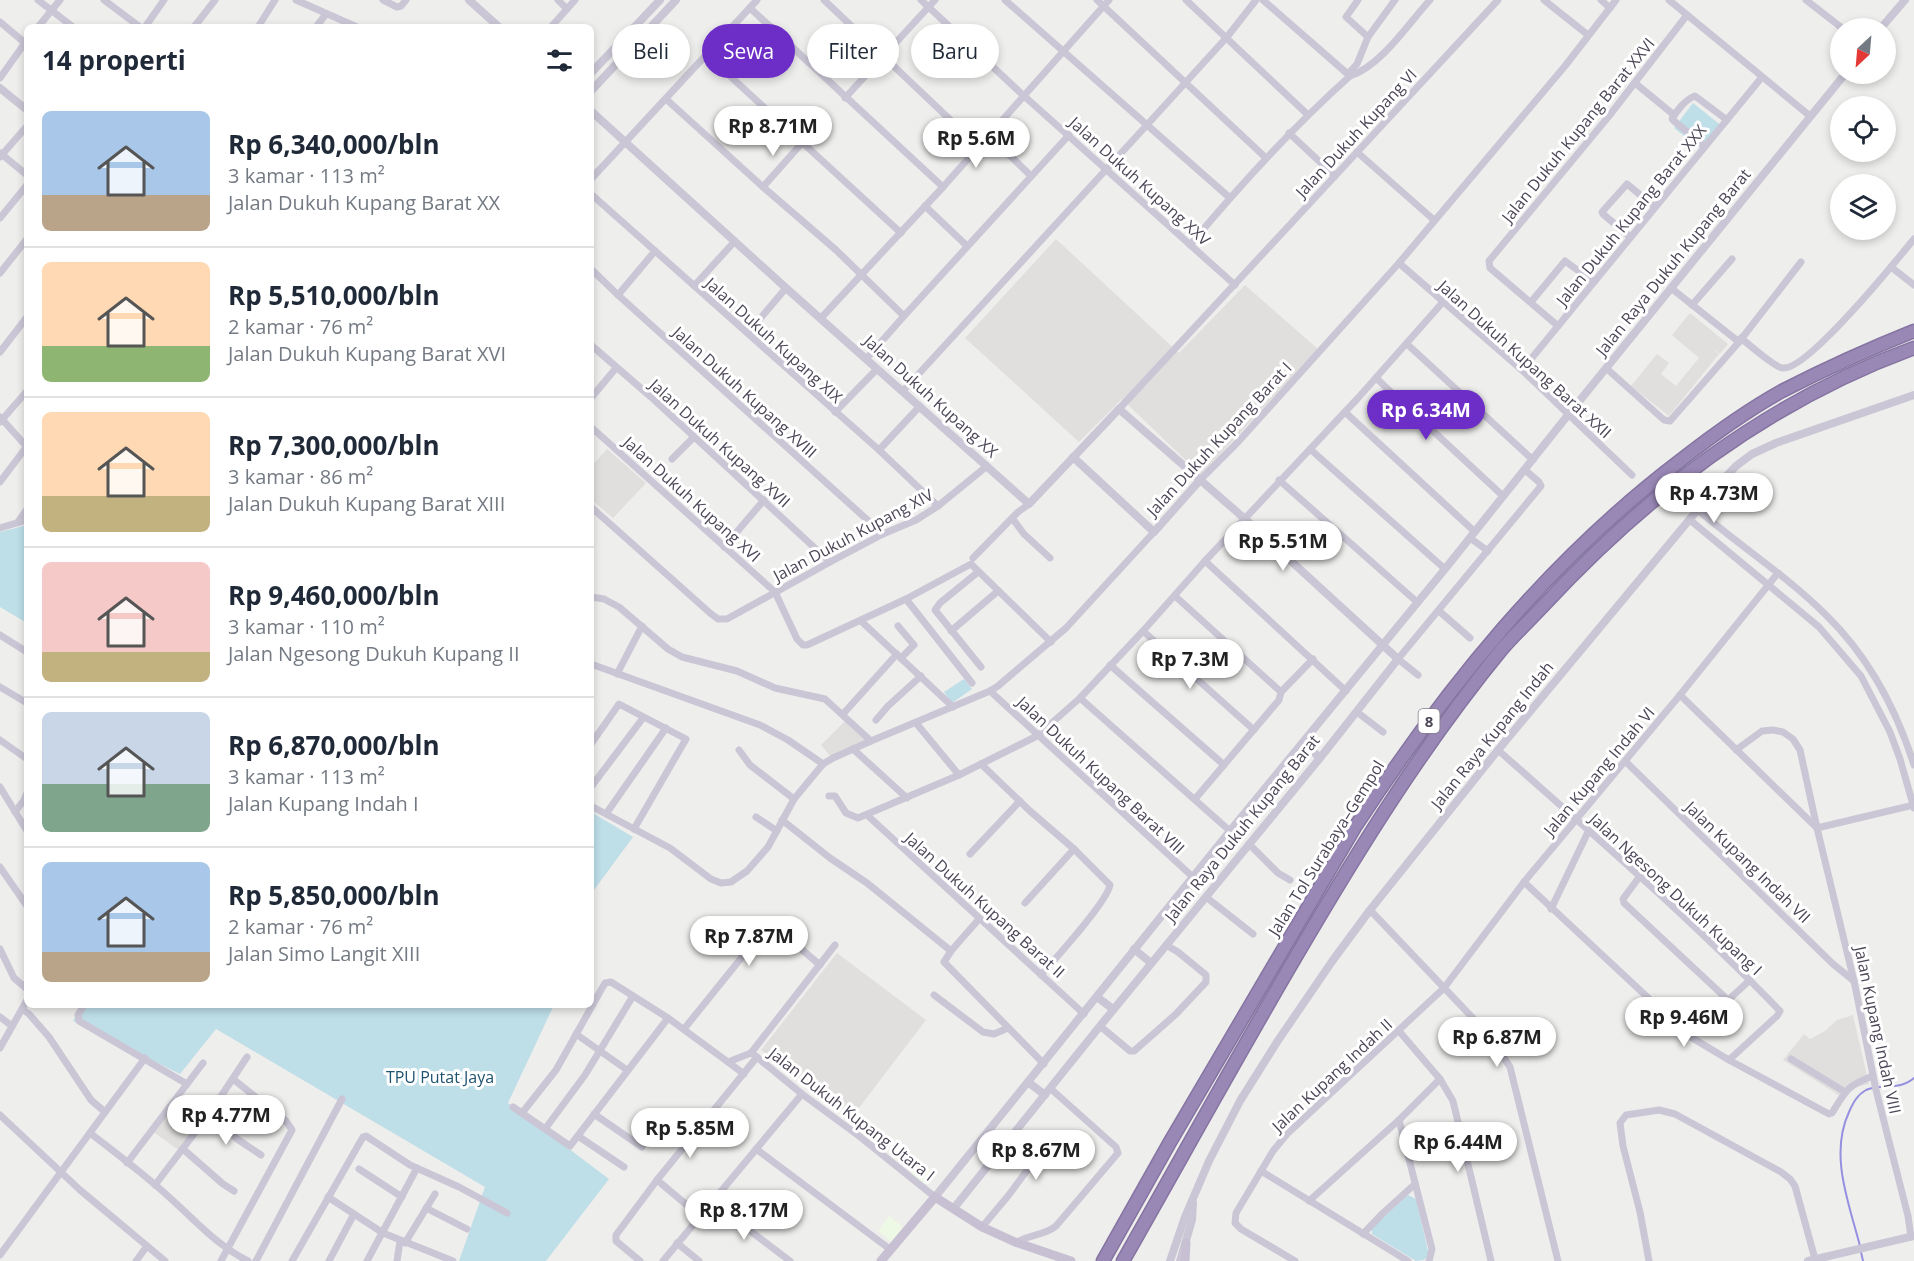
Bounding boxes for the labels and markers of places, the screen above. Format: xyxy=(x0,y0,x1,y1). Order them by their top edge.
pin: Rp 8.71M xyxy=(711,106,835,157)
pin: Rp 5.6M xyxy=(921,118,1031,169)
pin: Rp 6.34M xyxy=(1364,390,1488,441)
pin: Rp 4.73M xyxy=(1652,473,1776,524)
pin: Rp 5.51M xyxy=(1221,521,1345,572)
pin: Rp 7.3M xyxy=(1135,639,1245,690)
pin: Rp 7.87M xyxy=(687,916,811,967)
pin: Rp 9.46M xyxy=(1622,997,1746,1048)
pin: Rp 6.87M xyxy=(1435,1017,1559,1068)
pin: Rp 4.77M xyxy=(164,1095,288,1146)
pin: Rp 5.85M xyxy=(628,1108,752,1159)
pin: Rp 6.44M xyxy=(1396,1122,1520,1173)
pin: Rp 8.67M xyxy=(974,1130,1098,1181)
pin: Rp 8.17M xyxy=(682,1190,806,1241)

